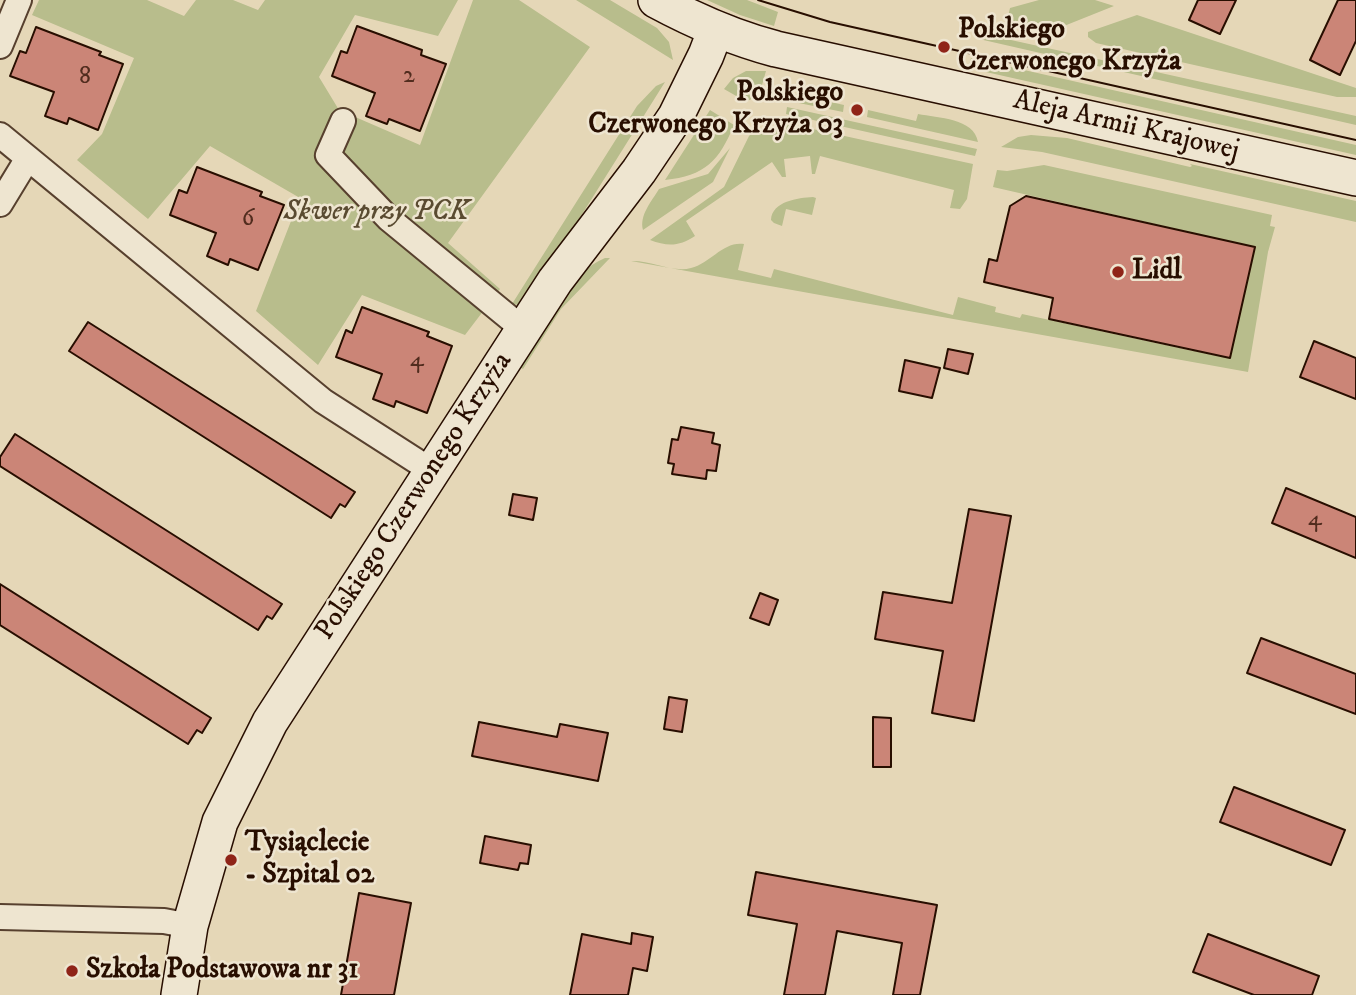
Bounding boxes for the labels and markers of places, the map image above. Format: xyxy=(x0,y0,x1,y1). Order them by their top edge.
place label: Polskiego Czerwonego Krzyża xyxy=(958,14,1181,80)
marker: Polskiego Czerwonego Krzyża xyxy=(936,39,952,55)
place label: Polskiego Czerwonego Krzyża 03 xyxy=(588,77,843,143)
marker: Polskiego Czerwonego Krzyża 03 xyxy=(849,102,865,118)
place label: Lidl xyxy=(1132,255,1182,289)
marker: Lidl xyxy=(1110,264,1126,280)
place label: Tysiąclecie - Szpital 02 xyxy=(245,827,374,893)
marker: Tysiąclecie - Szpital 02 xyxy=(223,852,239,868)
place label: Szkoła Podstawowa nr 31 xyxy=(86,954,359,988)
marker: Szkoła Podstawowa nr 31 xyxy=(64,963,80,979)

